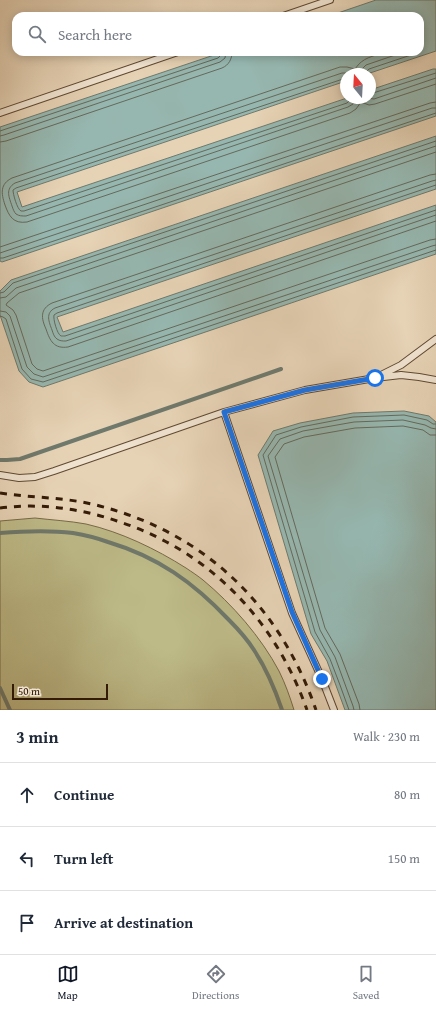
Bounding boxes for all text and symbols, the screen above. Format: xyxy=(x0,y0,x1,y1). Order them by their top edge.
search box xyxy=(12,12,424,56)
icon: search xyxy=(26,23,48,45)
text: Search here xyxy=(58,24,132,45)
north arrow xyxy=(340,68,376,104)
route start xyxy=(366,369,384,387)
route end xyxy=(313,670,331,688)
scale bar xyxy=(12,682,108,701)
text: 50 m xyxy=(18,683,40,699)
text: 3 min xyxy=(16,724,58,749)
text: Walk · 230 m xyxy=(353,727,420,746)
icon: ahead xyxy=(16,784,38,806)
text: Continue xyxy=(54,784,115,805)
text: 80 m xyxy=(394,785,420,804)
icon: left xyxy=(16,848,38,870)
text: Turn left xyxy=(54,848,113,869)
text: 150 m xyxy=(388,849,420,868)
icon: arrive xyxy=(16,912,38,934)
text: Arrive at destination xyxy=(54,912,193,933)
tab: Map xyxy=(57,963,79,1003)
tab: Directions xyxy=(192,963,239,1003)
tab: Saved xyxy=(353,963,379,1003)

